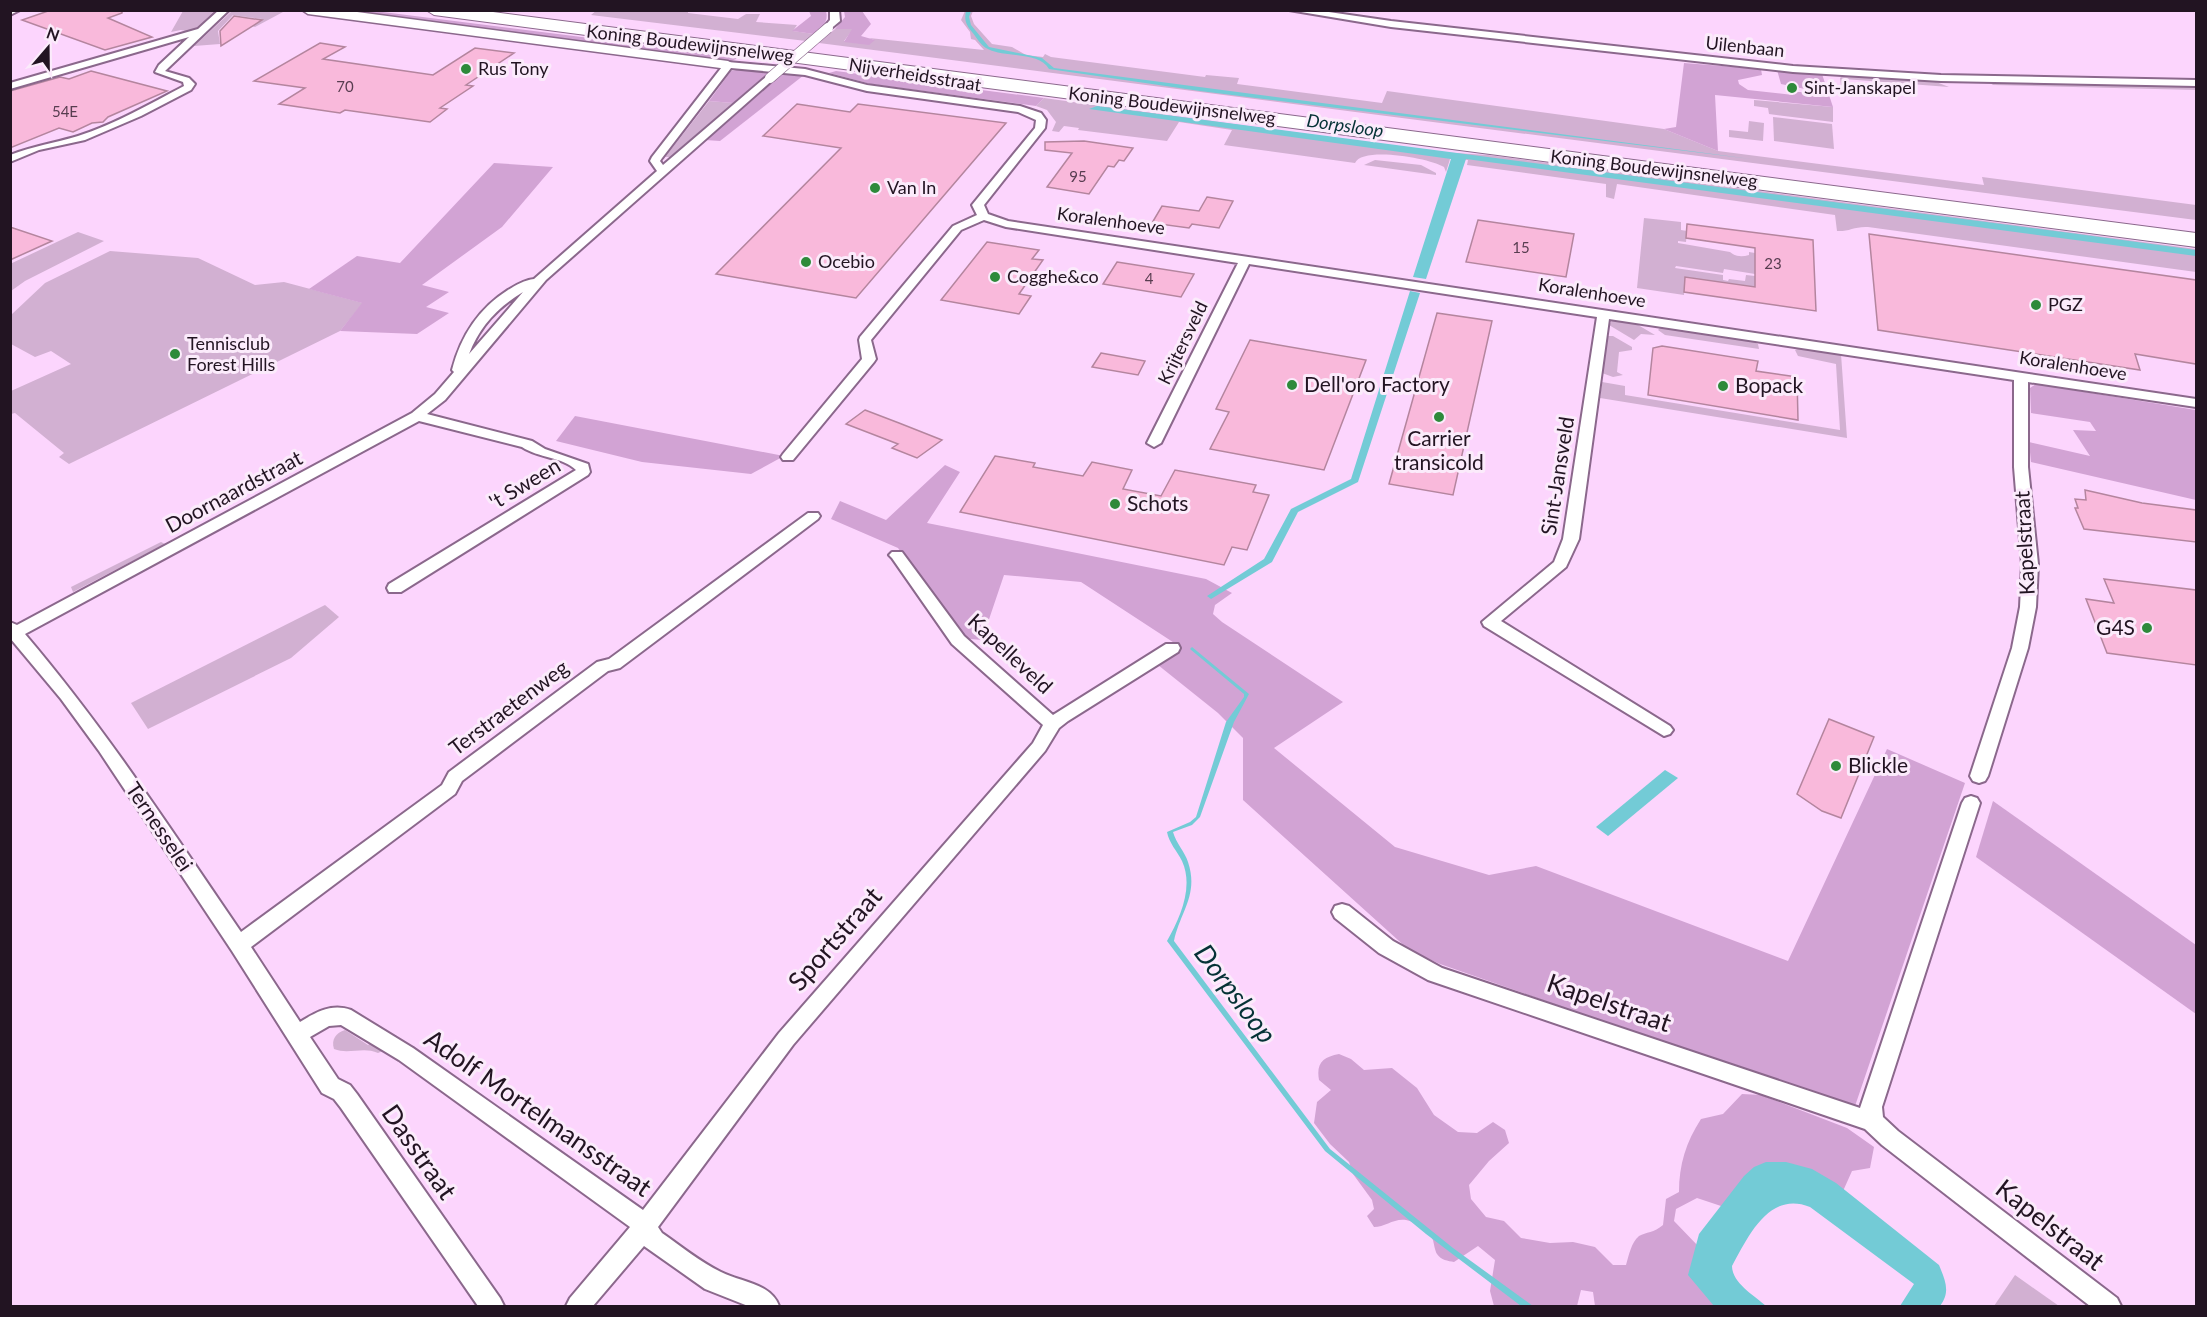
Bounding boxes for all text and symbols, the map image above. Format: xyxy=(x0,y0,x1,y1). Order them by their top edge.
north arrow xyxy=(18,18,78,78)
street label: Koning Boudewijnsnelweg xyxy=(585,19,795,67)
text: N xyxy=(44,22,62,44)
street label: Uilenbaan xyxy=(1705,31,1786,61)
street label: Nijverheidsstraat xyxy=(847,53,984,95)
place label: Rus Tony xyxy=(478,57,549,79)
marker: Rus Tony xyxy=(459,62,473,76)
place label: Sint-Janskapel xyxy=(1804,76,1916,98)
house number: 70 xyxy=(336,77,354,95)
street label: Koning Boudewijnsnelweg xyxy=(1067,81,1277,129)
marker: Sint-Janskapel xyxy=(1785,81,1799,95)
house number: 54E xyxy=(52,102,78,120)
water label: Dorpsloop xyxy=(1305,109,1385,141)
street label: Koning Boudewijnsnelweg xyxy=(1549,144,1759,192)
house number: 95 xyxy=(1069,167,1087,185)
place label: Van In xyxy=(887,176,936,198)
marker: Van In xyxy=(868,181,882,195)
street label: Koralenhoeve xyxy=(1056,202,1166,238)
house number: 15 xyxy=(1512,238,1530,256)
place label: Ocebio xyxy=(818,250,875,272)
house number: 23 xyxy=(1764,254,1782,272)
marker: Ocebio xyxy=(799,255,813,269)
place label: Cogghe&co xyxy=(1007,265,1099,287)
house number: 4 xyxy=(1145,269,1154,287)
marker: Cogghe&co xyxy=(988,270,1002,284)
street label: Koralenhoeve xyxy=(1537,273,1648,311)
place label: PGZ xyxy=(2048,293,2083,315)
street label: Krijtersveld xyxy=(1152,297,1212,388)
marker: PGZ xyxy=(2029,298,2043,312)
place label: Tennisclub Forest Hills xyxy=(187,332,276,375)
street label: Koralenhoeve xyxy=(2018,346,2129,384)
marker: Tennisclub Forest Hills xyxy=(168,347,182,361)
place label: Dell'oro Factory xyxy=(1304,371,1450,396)
place label: Bopack xyxy=(1735,372,1804,397)
marker: Dell'oro Factory xyxy=(1285,378,1299,392)
marker: Bopack xyxy=(1716,379,1730,393)
marker: Carrier transicold xyxy=(1432,410,1446,424)
street label: Sint-Jansveld xyxy=(1535,415,1578,537)
place label: Carrier transicold xyxy=(1394,425,1484,474)
street label: Doornaardstraat xyxy=(161,444,306,537)
street label: 't Sween xyxy=(484,452,564,514)
place label: Schots xyxy=(1127,490,1188,515)
street label: Kapelstraat xyxy=(2008,490,2039,596)
marker: Schots xyxy=(1108,497,1122,511)
street label: Kapelleveld xyxy=(964,608,1058,698)
place label: G4S xyxy=(2096,614,2135,639)
marker: G4S xyxy=(2140,621,2154,635)
street label: Terstraetenweg xyxy=(444,654,573,760)
place label: Blickle xyxy=(1848,752,1908,777)
marker: Blickle xyxy=(1829,759,1843,773)
street label: Ternesselei xyxy=(121,777,199,875)
street label: Sportstraat xyxy=(781,880,888,997)
water label: Dorpsloop xyxy=(1188,937,1284,1049)
street label: Kapelstraat xyxy=(1543,966,1676,1038)
street label: Adolf Mortelmansstraat xyxy=(419,1022,659,1203)
street label: Dasstraat xyxy=(376,1098,464,1206)
street label: Kapelstraat xyxy=(1990,1172,2112,1277)

